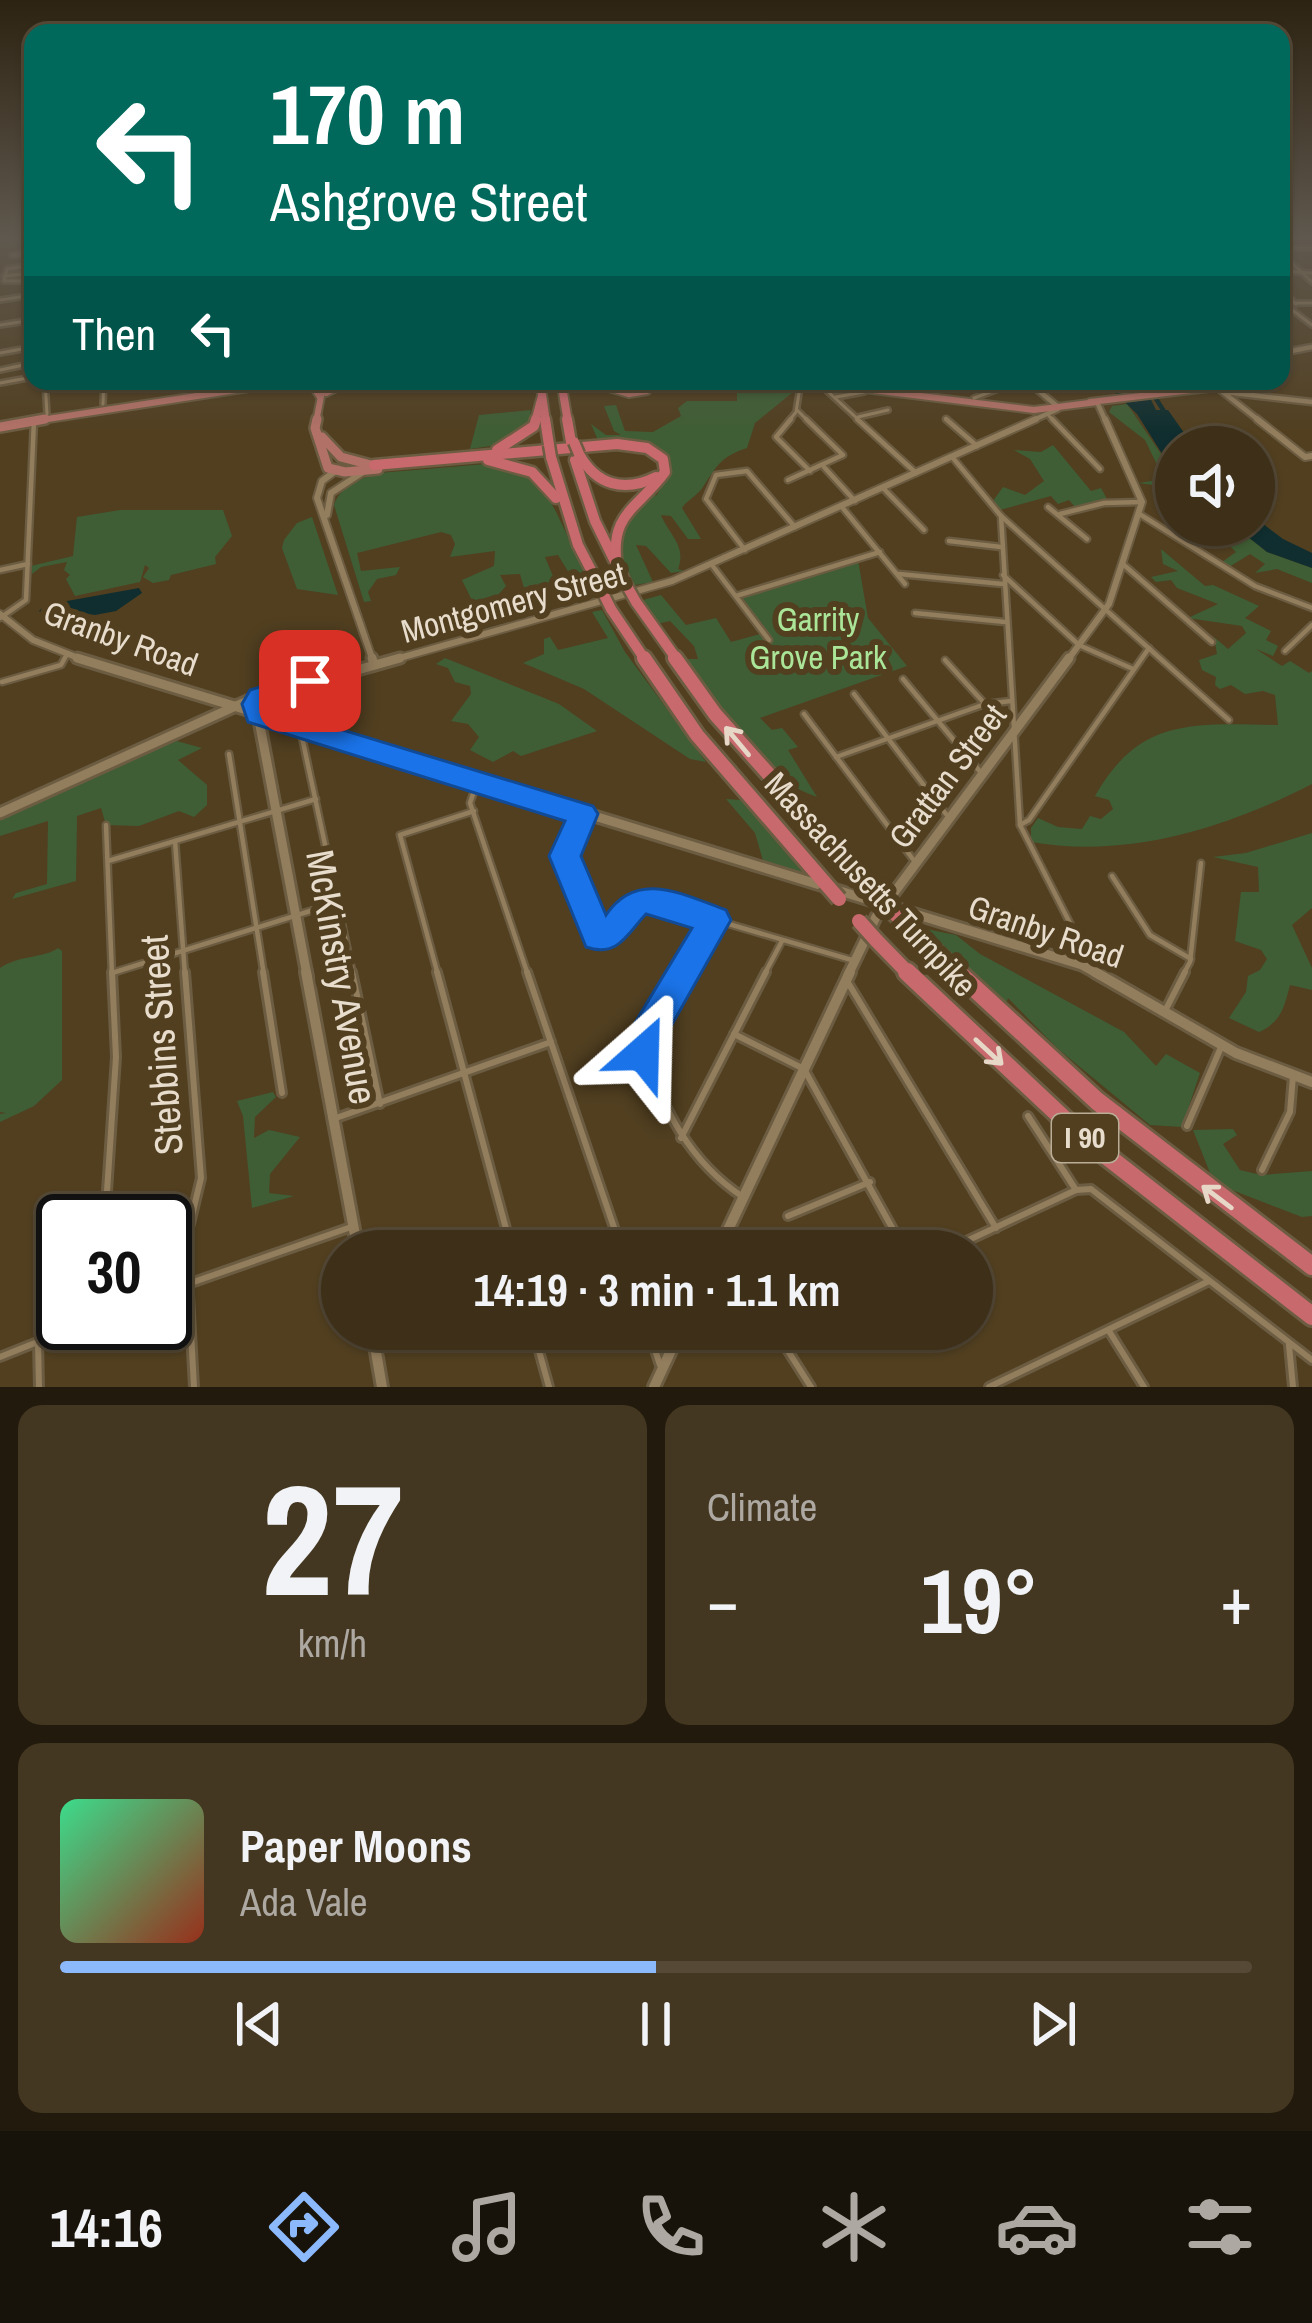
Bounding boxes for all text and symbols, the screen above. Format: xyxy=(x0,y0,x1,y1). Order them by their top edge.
text: 170 m xyxy=(270,57,465,170)
icon: left xyxy=(72,72,228,228)
text: Ashgrove Street xyxy=(270,165,588,238)
icon: left xyxy=(180,300,246,366)
text: Then xyxy=(72,303,156,364)
map controls xyxy=(1155,426,1275,546)
button: sound xyxy=(1155,426,1275,546)
street label: Montgomery Street xyxy=(396,551,630,653)
street label: Granby Road xyxy=(38,590,204,686)
park label: Garrity Grove Park xyxy=(750,597,887,679)
pin xyxy=(259,630,361,732)
icon: arrive xyxy=(277,648,343,714)
street label: Grattan Street xyxy=(878,695,1016,857)
one-way arrow xyxy=(724,726,752,757)
street label: Massachusetts Turnpike xyxy=(755,762,987,1006)
street label: McKinstry Avenue xyxy=(294,846,390,1108)
street label: Granby Road xyxy=(963,884,1129,978)
street label: Stebbins Street xyxy=(127,933,195,1157)
position arrow xyxy=(580,990,706,1116)
one-way arrow xyxy=(973,1038,1003,1065)
road number: I 90 xyxy=(1052,1114,1118,1162)
one-way arrow xyxy=(1202,1184,1234,1210)
speed limit sign: 30 xyxy=(36,1194,192,1350)
text: 14:19 · 3 min · 1.1 km xyxy=(473,1259,841,1320)
text: 27 xyxy=(261,1434,404,1644)
text: Climate xyxy=(707,1481,817,1533)
text: 19° xyxy=(920,1540,1039,1661)
text: − xyxy=(707,1556,739,1645)
text: + xyxy=(1220,1556,1252,1645)
text: km/h xyxy=(298,1617,367,1669)
text: Paper Moons xyxy=(240,1815,472,1876)
text: Ada Vale xyxy=(240,1876,367,1928)
icon: previous xyxy=(226,1991,292,2057)
icon: pause xyxy=(623,1991,689,2057)
icon: next xyxy=(1020,1991,1086,2057)
icon: directions xyxy=(262,2185,346,2269)
icon: music xyxy=(445,2185,529,2269)
icon: phone xyxy=(629,2185,713,2269)
icon: climate xyxy=(812,2185,896,2269)
icon: car xyxy=(995,2185,1079,2269)
icon: filters xyxy=(1178,2185,1262,2269)
text: 14:16 xyxy=(50,2191,163,2264)

